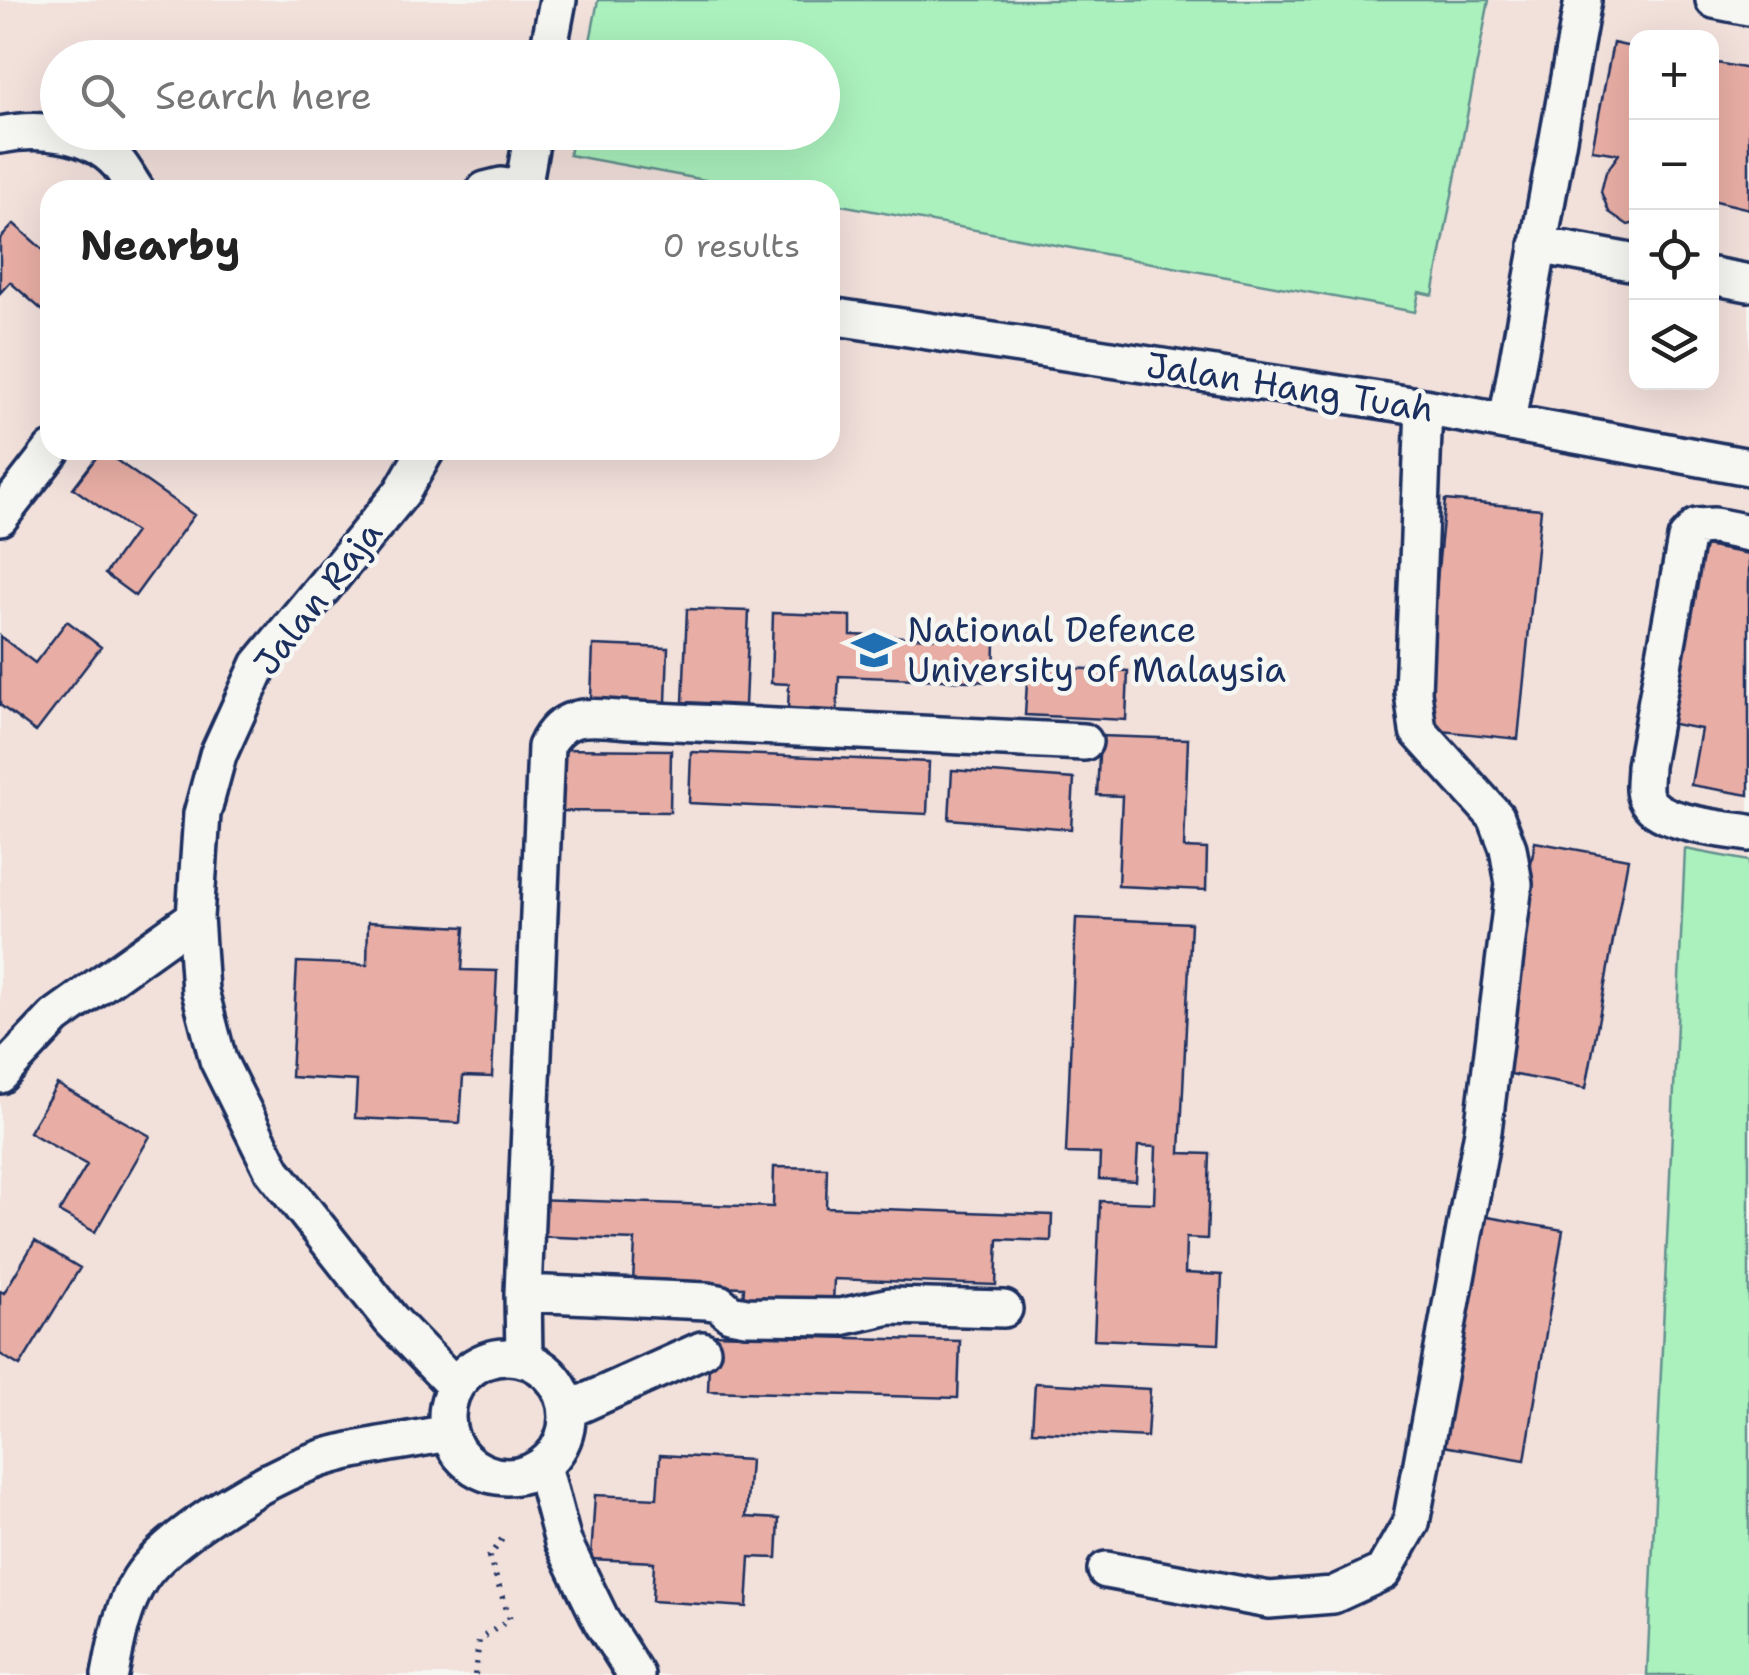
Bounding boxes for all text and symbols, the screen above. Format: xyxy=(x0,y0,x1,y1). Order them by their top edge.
map controls xyxy=(1629,30,1719,390)
button: + xyxy=(1629,30,1719,120)
search box xyxy=(40,40,840,150)
icon: search xyxy=(75,68,130,123)
text: Search here xyxy=(155,70,372,121)
button: − xyxy=(1629,120,1719,210)
button: locate xyxy=(1629,210,1719,300)
text: Nearby xyxy=(80,217,240,273)
text: 0 results xyxy=(663,224,800,267)
button: layers xyxy=(1629,300,1719,390)
street label: Jalan Hang Tuah xyxy=(1143,341,1437,432)
street label: Jalan Raja xyxy=(243,511,393,685)
place label: National Defence University of Malaysia xyxy=(907,606,1286,693)
school or university icon: National Defence University of Malaysia xyxy=(850,626,898,674)

